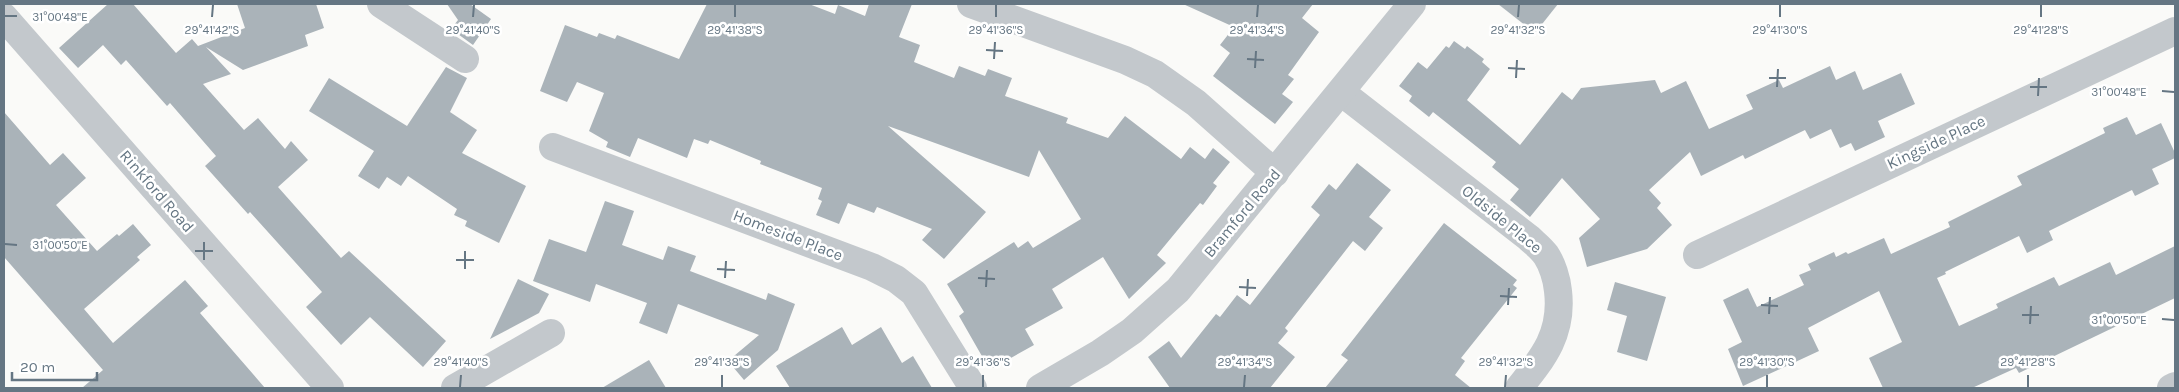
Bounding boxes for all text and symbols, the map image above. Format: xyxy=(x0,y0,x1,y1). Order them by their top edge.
text: 31°00'48"E xyxy=(32,10,88,24)
text: 29°41'42"S xyxy=(185,23,239,37)
text: 29°41'40"S xyxy=(445,23,501,37)
text: 29°41'38"S xyxy=(707,23,763,37)
text: 29°41'36"S xyxy=(968,23,1024,37)
text: 29°41'34"S xyxy=(1230,23,1285,37)
text: 29°41'32"S xyxy=(1490,23,1546,37)
text: 29°41'30"S xyxy=(1752,23,1808,37)
text: 29°41'28"S xyxy=(2013,23,2069,37)
text: 31°00'48"E xyxy=(2091,85,2147,99)
street label: Kingside Place xyxy=(1884,111,1988,173)
street label: Rinkford Road xyxy=(116,146,198,236)
street label: Bramford Road xyxy=(1199,165,1285,261)
street label: Oldside Place xyxy=(1458,181,1546,257)
street label: Homeside Place xyxy=(730,205,846,265)
text: 31°00'50"E xyxy=(32,238,88,252)
text: 31°00'50"E xyxy=(2091,313,2147,327)
scale bar xyxy=(12,350,98,382)
text: 29°41'40"S xyxy=(433,355,489,369)
text: 29°41'38"S xyxy=(694,355,750,369)
text: 29°41'36"S xyxy=(955,355,1011,369)
text: 29°41'34"S xyxy=(1218,355,1273,369)
text: 29°41'32"S xyxy=(1478,355,1534,369)
text: 29°41'30"S xyxy=(1739,355,1795,369)
text: 29°41'28"S xyxy=(2000,355,2056,369)
text: 20 m xyxy=(20,358,55,376)

